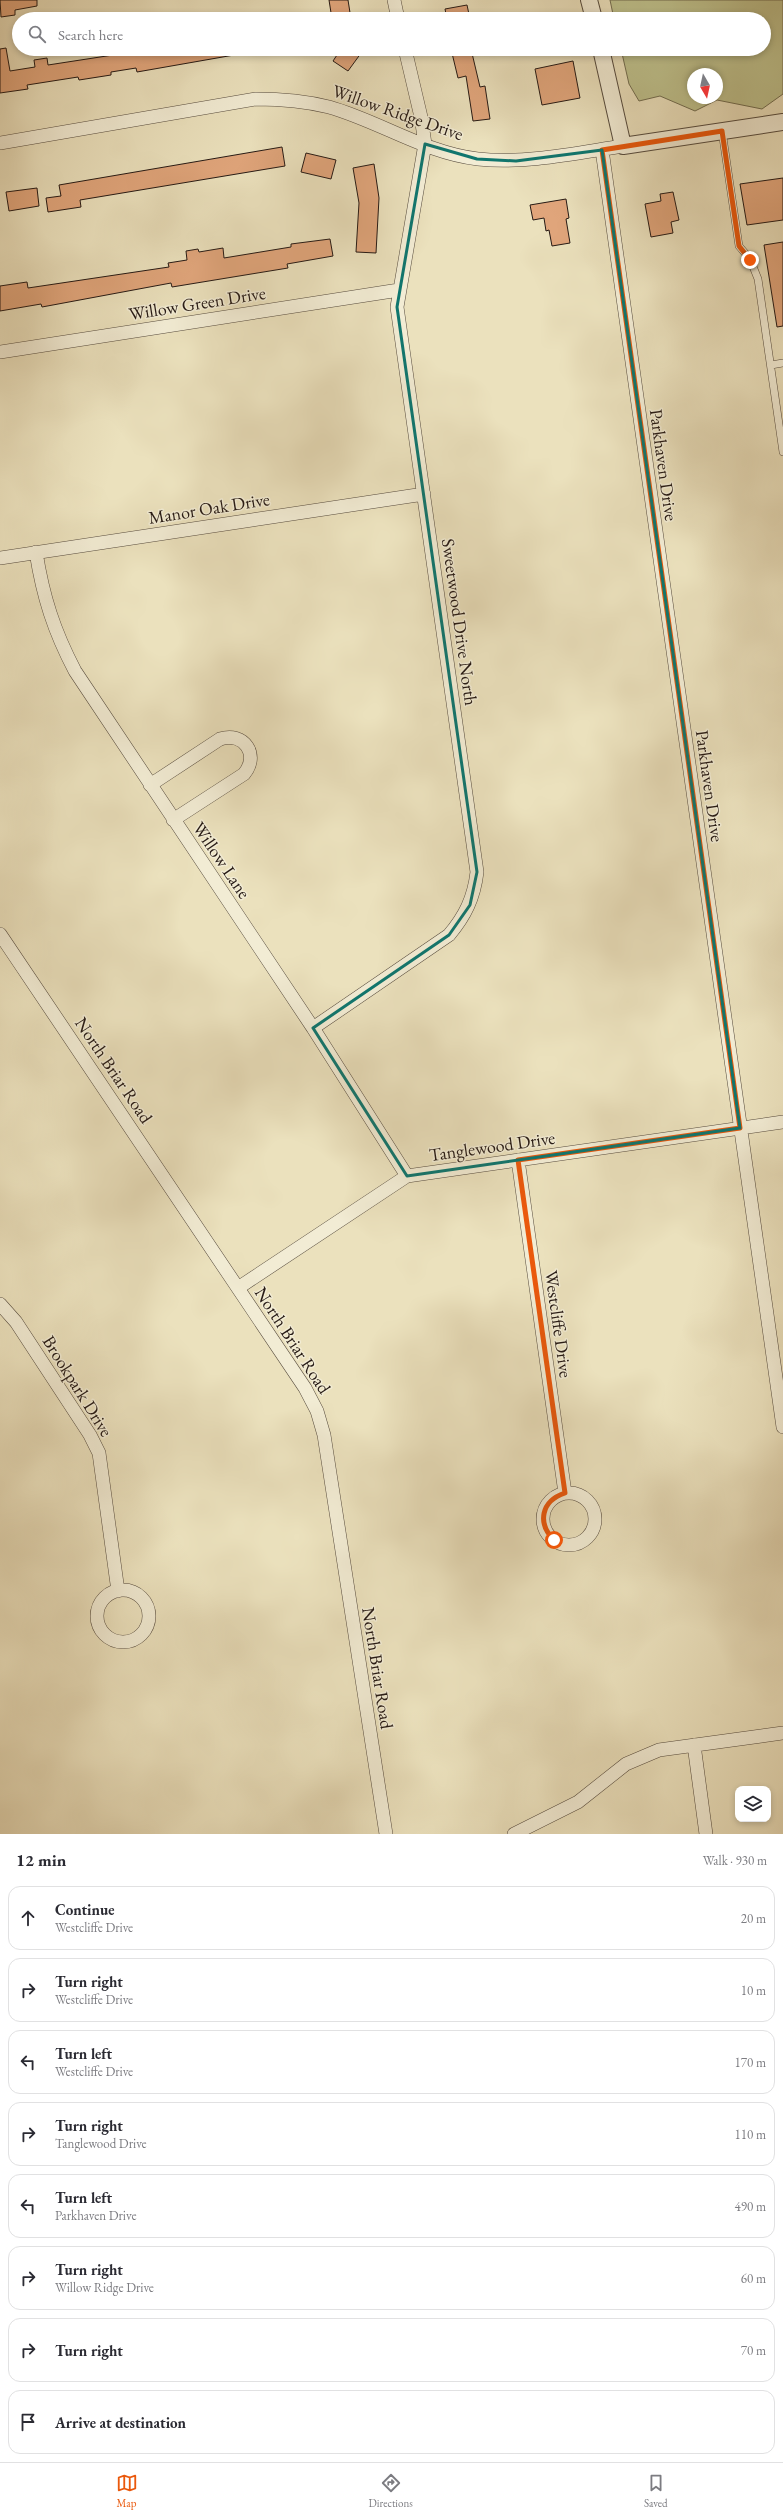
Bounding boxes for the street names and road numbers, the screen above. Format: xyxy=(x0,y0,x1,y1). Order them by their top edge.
street label: Willow Ridge Drive xyxy=(329,79,467,145)
street label: Willow Green Drive xyxy=(127,281,267,325)
street label: Parkhaven Drive xyxy=(645,408,683,522)
street label: Manor Oak Drive xyxy=(147,487,271,529)
street label: Sweetwood Drive North xyxy=(437,537,483,707)
street label: Parkhaven Drive xyxy=(691,729,729,843)
street label: Willow Lane xyxy=(188,817,256,903)
street label: North Briar Road xyxy=(70,1013,158,1128)
street label: Tanglewood Drive xyxy=(428,1126,556,1166)
street label: Westcliffe Drive xyxy=(540,1269,578,1379)
street label: North Briar Road xyxy=(250,1282,337,1399)
street label: Brookpark Drive xyxy=(38,1331,118,1441)
street label: North Briar Road xyxy=(357,1605,399,1731)

